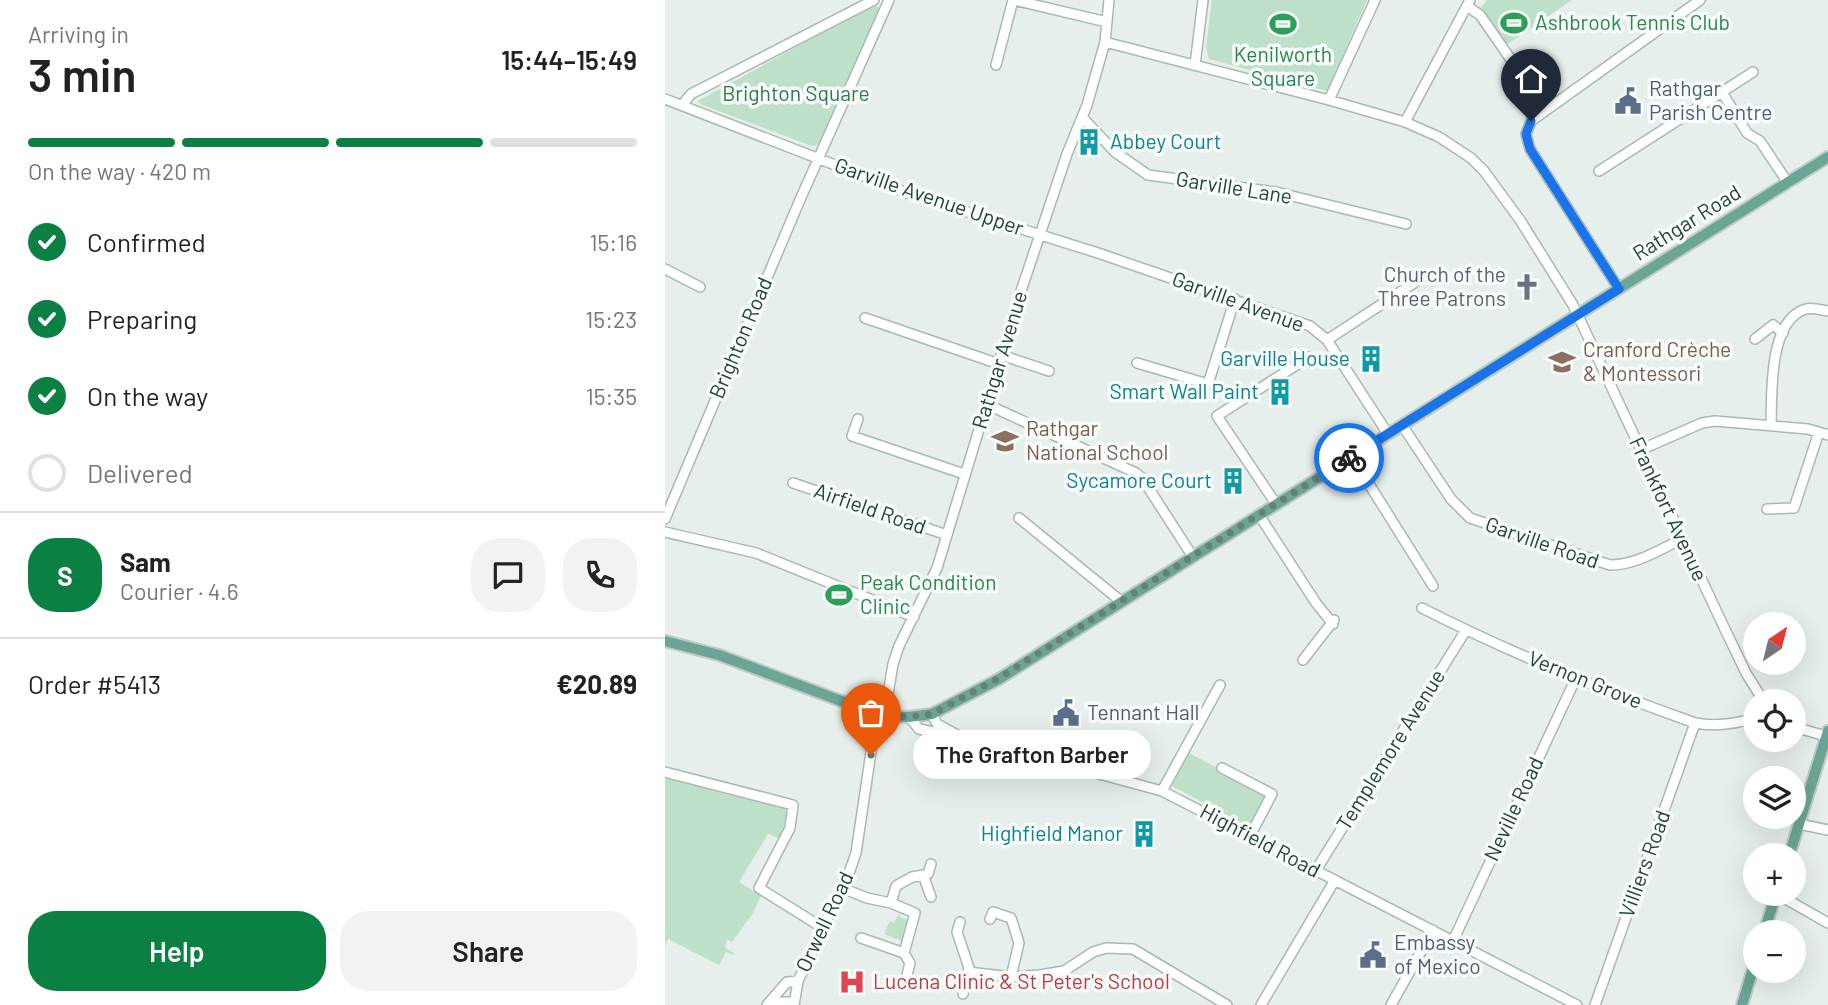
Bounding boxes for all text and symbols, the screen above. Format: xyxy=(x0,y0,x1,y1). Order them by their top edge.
sports icon: Ashbrook Tennis Club xyxy=(1499,8,1529,38)
sports icon: Kenilworth Square xyxy=(1268,9,1298,39)
place label: Ashbrook Tennis Club xyxy=(1535,9,1730,34)
text: Arriving in xyxy=(28,20,129,48)
place label: Kenilworth Square xyxy=(1234,41,1332,90)
text: 15:44–15:49 xyxy=(501,44,637,75)
text: 3 min xyxy=(28,46,137,101)
pin xyxy=(1501,49,1561,121)
icon: home xyxy=(1512,60,1550,98)
place label: Rathgar Parish Centre xyxy=(1649,75,1772,124)
park label: Brighton Square xyxy=(722,80,870,105)
public building icon: Rathgar Parish Centre xyxy=(1613,86,1643,116)
building icon: Abbey Court xyxy=(1074,127,1104,157)
place label: Abbey Court xyxy=(1110,128,1221,153)
street label: Garville Avenue Upper xyxy=(832,151,1028,240)
text: On the way · 420 m xyxy=(28,157,211,185)
street label: Garville Lane xyxy=(1174,165,1294,208)
street label: Rathgar Road xyxy=(1628,179,1745,265)
icon: check xyxy=(28,223,66,261)
text: Confirmed xyxy=(87,226,206,257)
text: 15:16 xyxy=(589,228,637,256)
place label: Church of the Three Patrons xyxy=(1378,261,1506,310)
street label: Garville Avenue xyxy=(1169,265,1308,336)
church icon: Church of the Three Patrons xyxy=(1512,272,1542,302)
street label: Brighton Road xyxy=(703,273,776,402)
street label: Rathgar Avenue xyxy=(966,288,1031,432)
icon: check xyxy=(28,300,66,338)
text: Preparing xyxy=(87,303,197,334)
text: 15:23 xyxy=(585,305,637,333)
place label: Cranford Crèche & Montessori xyxy=(1583,336,1731,385)
building icon: Garville House xyxy=(1356,344,1386,374)
place label: Garville House xyxy=(1220,345,1350,370)
school or university icon: Cranford Crèche & Montessori xyxy=(1547,347,1577,377)
icon: check xyxy=(28,377,66,415)
building icon: Smart Wall Paint xyxy=(1265,377,1295,407)
place label: Smart Wall Paint xyxy=(1109,378,1259,403)
text: On the way xyxy=(87,380,208,411)
text: 15:35 xyxy=(586,382,637,410)
place label: Rathgar National School xyxy=(1026,415,1168,464)
courier xyxy=(1314,423,1384,493)
school or university icon: Rathgar National School xyxy=(990,426,1020,456)
street label: Frankfort Avenue xyxy=(1625,432,1714,584)
icon: bike xyxy=(1330,439,1368,477)
text: Delivered xyxy=(87,457,193,488)
building icon: Sycamore Court xyxy=(1218,466,1248,496)
place label: Sycamore Court xyxy=(1066,467,1212,492)
street label: Airfield Road xyxy=(811,477,930,538)
street label: Garville Road xyxy=(1482,510,1603,573)
button: chat xyxy=(471,538,545,612)
button: phone xyxy=(563,538,637,612)
text: Sam xyxy=(120,546,171,577)
text: S xyxy=(57,560,73,591)
place label: Peak Condition Clinic xyxy=(860,569,997,618)
text: Courier · 4.6 xyxy=(120,577,239,605)
sports icon: Peak Condition Clinic xyxy=(824,580,854,610)
north arrow xyxy=(1743,612,1806,676)
map controls xyxy=(1743,612,1806,983)
street label: Vernon Grove xyxy=(1525,644,1646,713)
street label: Templemore Avenue xyxy=(1330,664,1449,834)
text: Order #5413 xyxy=(28,668,161,699)
text: €20.89 xyxy=(556,668,637,699)
pin xyxy=(841,683,901,755)
button: locate xyxy=(1743,689,1806,752)
icon: bag xyxy=(852,694,890,732)
public building icon: Tennant Hall xyxy=(1051,698,1081,728)
place label: Tennant Hall xyxy=(1087,699,1199,724)
callout: The Grafton Barber xyxy=(913,730,1151,780)
text: The Grafton Barber xyxy=(936,740,1128,768)
street label: Neville Road xyxy=(1478,752,1548,864)
button: layers xyxy=(1743,766,1806,829)
street label: Highfield Road xyxy=(1196,798,1325,882)
street label: Villiers Road xyxy=(1613,806,1675,921)
building icon: Highfield Manor xyxy=(1129,819,1159,849)
place label: Highfield Manor xyxy=(981,820,1123,845)
button: + xyxy=(1743,843,1806,906)
street label: Orwell Road xyxy=(790,867,858,975)
button: Help xyxy=(28,911,326,991)
button: Share xyxy=(340,911,637,991)
button: − xyxy=(1743,920,1806,983)
place label: Embassy of Mexico xyxy=(1394,929,1481,978)
public building icon: Embassy of Mexico xyxy=(1358,940,1388,970)
hospital icon: Lucena Clinic & St Peter's School xyxy=(837,967,867,997)
place label: Lucena Clinic & St Peter's School xyxy=(873,968,1170,993)

